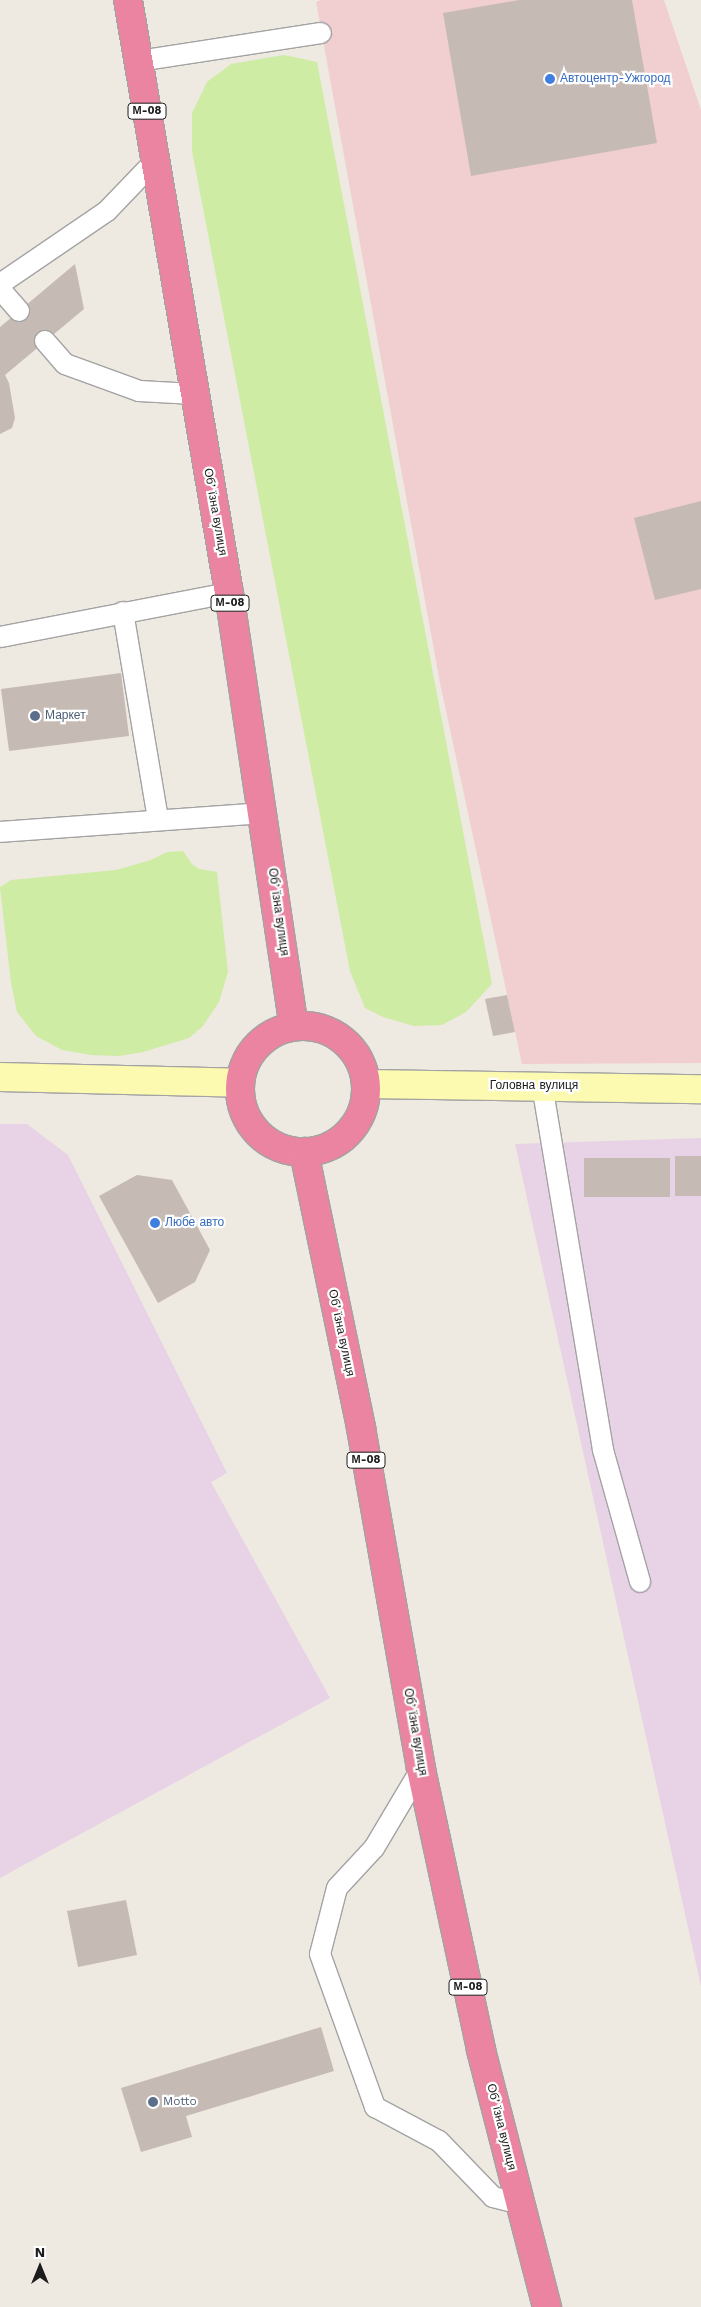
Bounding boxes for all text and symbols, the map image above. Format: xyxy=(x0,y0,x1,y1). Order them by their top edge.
place label: Автоцентр-Ужгород xyxy=(560,72,671,86)
marker: Автоцентр-Ужгород xyxy=(544,73,556,85)
road number: М-08 xyxy=(127,102,167,120)
street label: Обʼїзна вулиця xyxy=(200,467,230,557)
road number: М-08 xyxy=(210,594,250,612)
place label: Маркет xyxy=(45,709,86,723)
marker: Маркет xyxy=(29,710,41,722)
street label: Обʼїзна вулиця xyxy=(265,867,291,957)
street label: Головна вулиця xyxy=(490,1079,578,1093)
place label: Любе авто xyxy=(165,1216,224,1230)
marker: Любе авто xyxy=(149,1217,161,1229)
street label: Обʼїзна вулиця xyxy=(325,1288,357,1378)
road number: М-08 xyxy=(346,1452,386,1468)
street label: Обʼїзна вулиця xyxy=(400,1687,430,1777)
road number: М-08 xyxy=(448,1978,488,1995)
street label: Обʼїзна вулиця xyxy=(483,2082,519,2172)
place label: Motto xyxy=(163,2095,197,2109)
marker: Motto xyxy=(147,2096,159,2108)
north arrow xyxy=(15,2242,65,2292)
text: N xyxy=(35,2244,45,2260)

